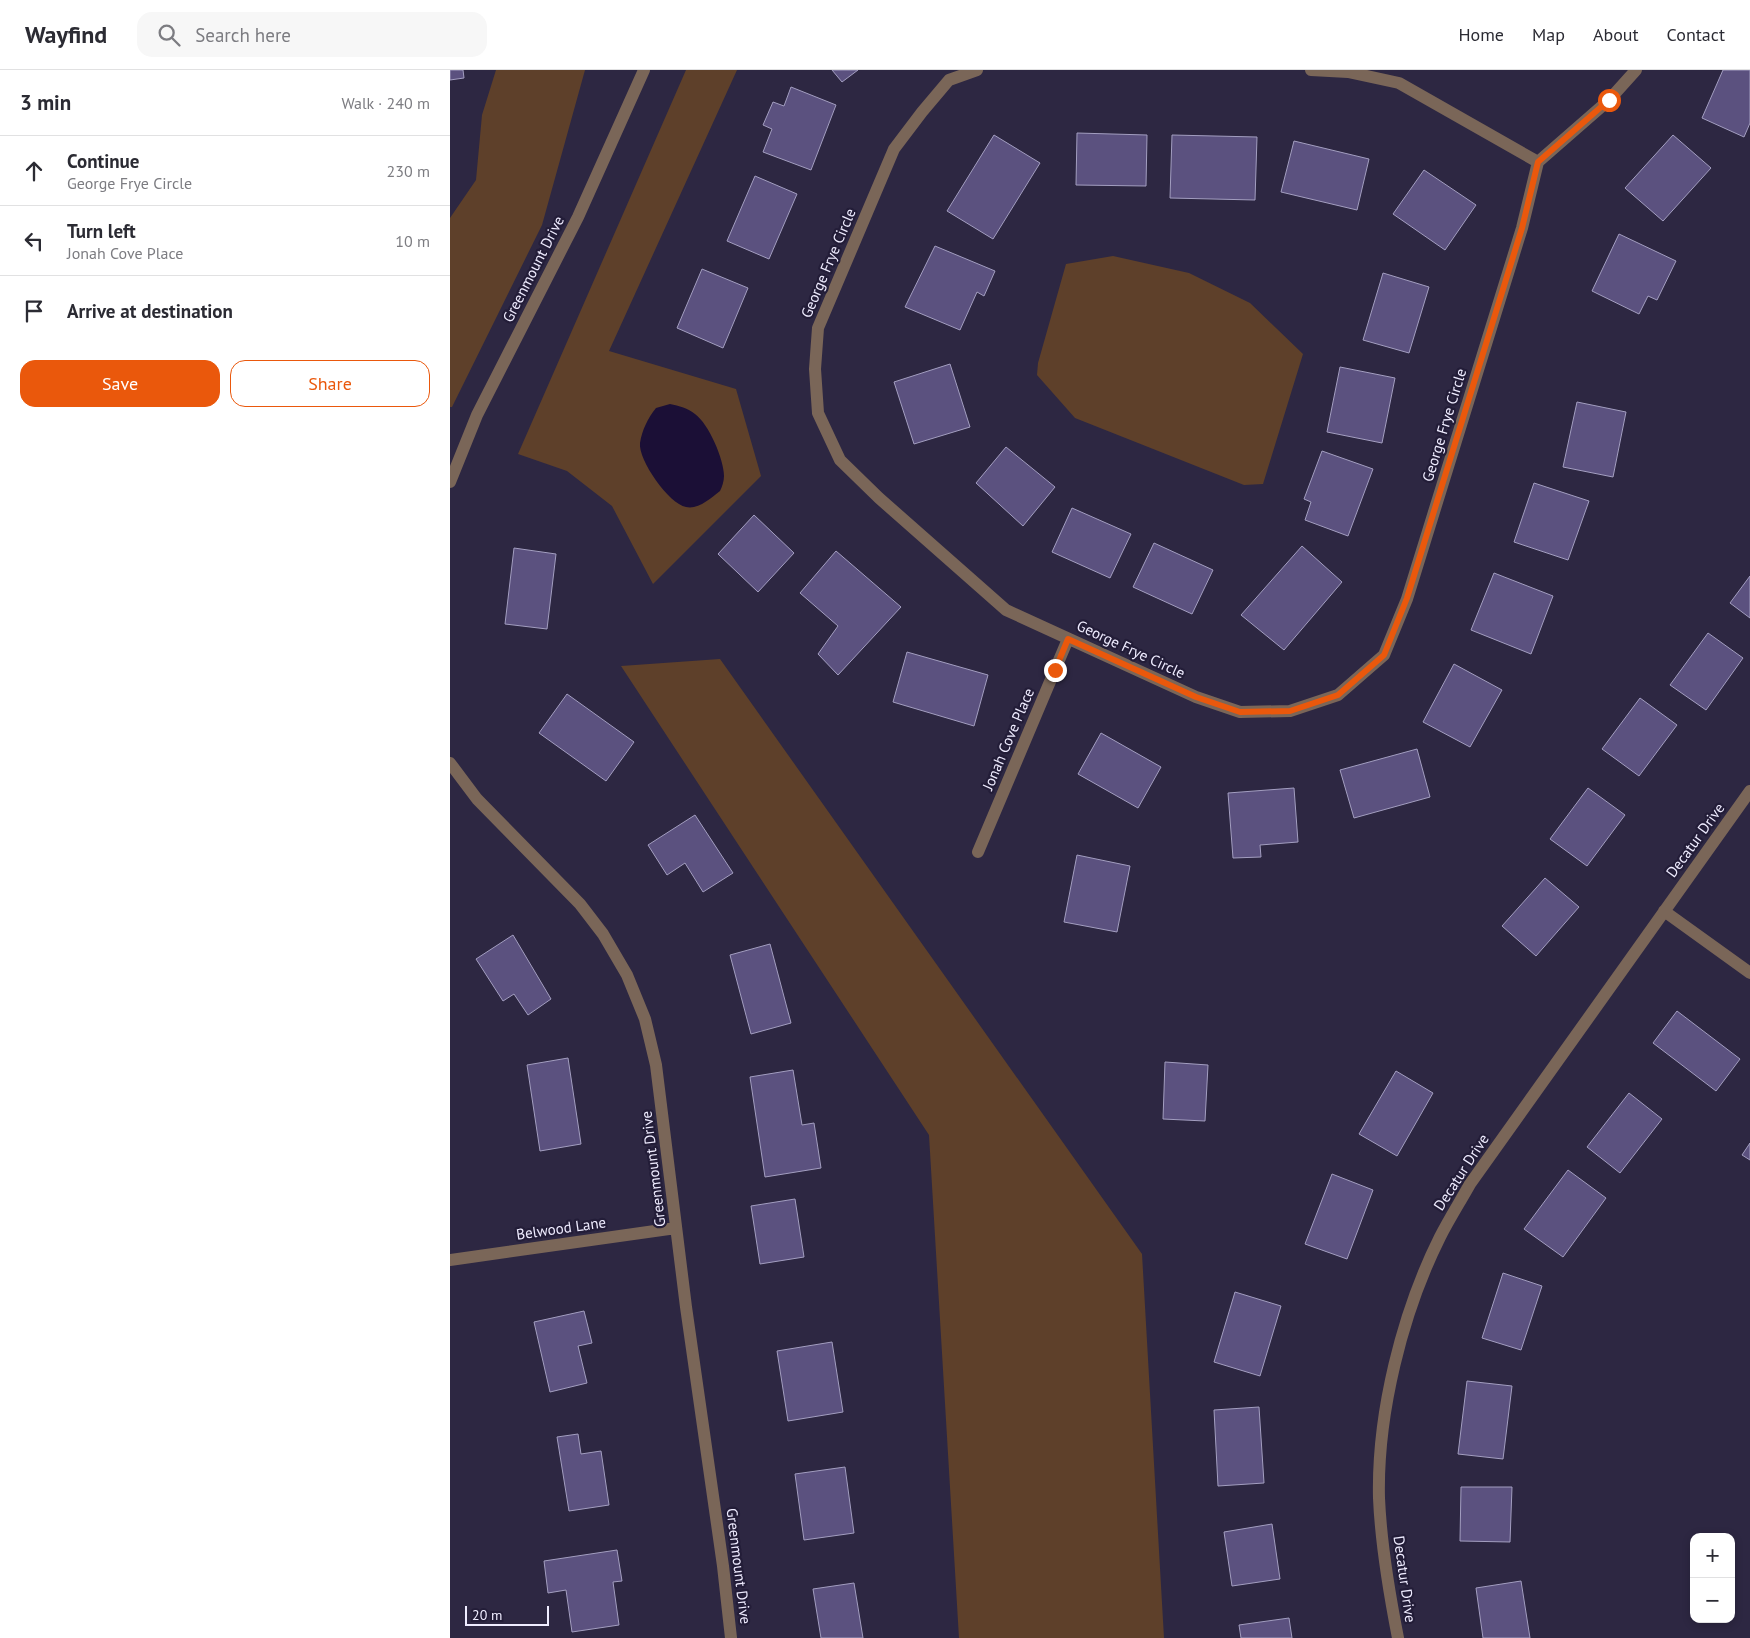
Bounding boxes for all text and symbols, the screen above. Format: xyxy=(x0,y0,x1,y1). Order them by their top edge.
search box xyxy=(137,12,487,57)
text: Wayfind xyxy=(25,19,107,50)
icon: search xyxy=(155,21,183,49)
text: Search here xyxy=(195,23,291,47)
text: Home xyxy=(1458,23,1504,46)
text: Map xyxy=(1532,23,1565,46)
text: About xyxy=(1593,23,1639,46)
text: Contact xyxy=(1667,23,1725,46)
text: 3 min xyxy=(20,89,71,116)
route start xyxy=(1598,89,1621,112)
text: Walk · 240 m xyxy=(341,93,430,113)
text: Continue xyxy=(67,149,139,173)
icon: ahead xyxy=(20,157,48,185)
text: 230 m xyxy=(387,161,430,181)
text: George Frye Circle xyxy=(67,173,192,193)
street label: George Frye Circle xyxy=(796,205,860,321)
street label: Greenmount Drive xyxy=(498,213,568,325)
text: Turn left xyxy=(67,219,136,243)
icon: left xyxy=(20,227,48,255)
text: 10 m xyxy=(395,231,430,251)
text: Jonah Cove Place xyxy=(67,243,183,263)
icon: arrive xyxy=(20,297,48,325)
text: Arrive at destination xyxy=(67,299,233,323)
button: Save xyxy=(20,360,220,407)
button: Share xyxy=(230,360,430,407)
street label: George Frye Circle xyxy=(1418,366,1470,484)
street label: George Frye Circle xyxy=(1074,616,1188,682)
route end xyxy=(1044,659,1067,682)
street label: Jonah Cove Place xyxy=(978,685,1038,794)
street label: Decatur Drive xyxy=(1662,799,1728,881)
street label: Greenmount Drive xyxy=(636,1110,670,1228)
street label: Decatur Drive xyxy=(1429,1130,1493,1214)
street label: Belwood Lane xyxy=(515,1212,607,1244)
street label: Greenmount Drive xyxy=(722,1507,756,1625)
map controls xyxy=(1690,1533,1735,1623)
button: + xyxy=(1690,1533,1735,1578)
street label: Decatur Drive xyxy=(1390,1534,1420,1624)
button: − xyxy=(1690,1578,1735,1623)
scale bar xyxy=(465,1603,549,1626)
text: 20 m xyxy=(472,1606,502,1624)

